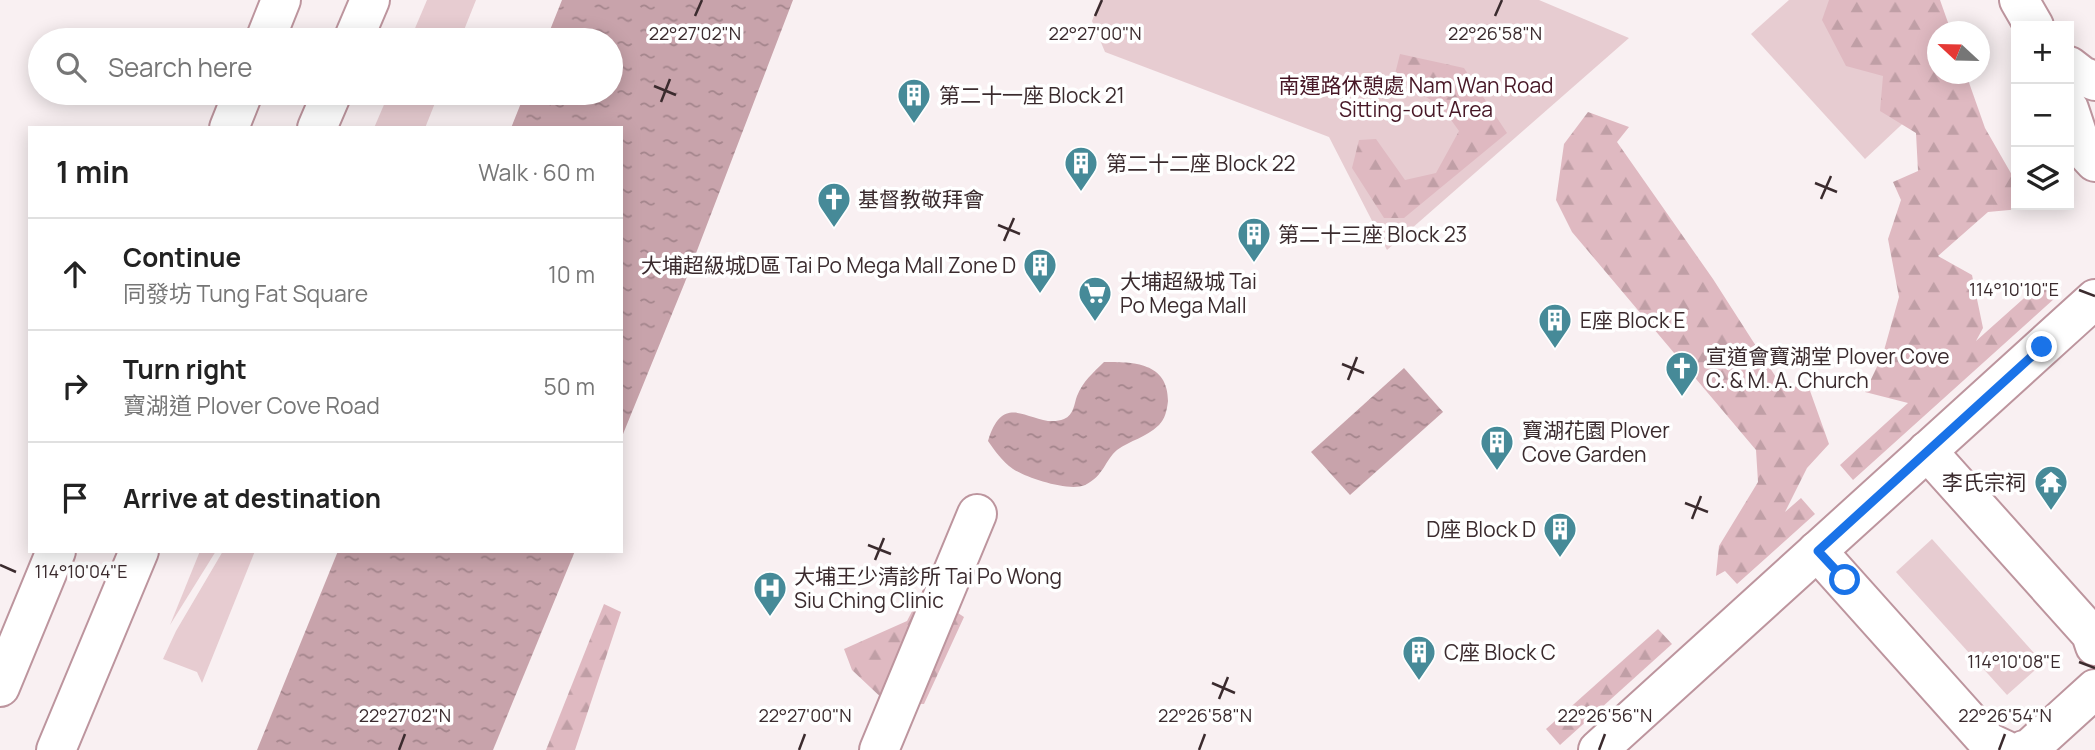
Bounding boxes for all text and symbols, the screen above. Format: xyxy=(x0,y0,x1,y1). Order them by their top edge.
text: 22°27'02"N xyxy=(649,21,741,45)
text: 22°27'00"N xyxy=(1048,21,1142,45)
text: 22°26'58"N xyxy=(1448,21,1542,45)
north arrow xyxy=(1927,21,1990,84)
map controls xyxy=(2011,21,2074,210)
button: + xyxy=(2011,21,2074,84)
search box xyxy=(28,28,623,105)
icon: search xyxy=(52,48,90,86)
text: Search here xyxy=(108,49,253,85)
park label: 南運路休憩處 Nam Wan Road Sitting-out Area xyxy=(1278,71,1554,123)
building icon: 第二十一座 Block 21 xyxy=(895,76,933,125)
place label: 第二十一座 Block 21 xyxy=(939,81,1125,109)
button: − xyxy=(2011,84,2074,147)
building icon: 第二十二座 Block 22 xyxy=(1062,144,1100,193)
button: layers xyxy=(2011,147,2074,210)
place label: 第二十二座 Block 22 xyxy=(1106,149,1296,177)
text: 1 min xyxy=(56,151,129,192)
text: Walk · 60 m xyxy=(478,156,595,188)
church icon: 基督教敬拜會 xyxy=(815,180,853,229)
place label: 基督教敬拜會 xyxy=(858,185,984,213)
building icon: 第二十三座 Block 23 xyxy=(1235,215,1273,264)
place label: 第二十三座 Block 23 xyxy=(1278,220,1467,248)
text: Continue xyxy=(123,239,241,275)
building icon: 大埔超級城D區 Tai Po Mega Mall Zone D xyxy=(1021,246,1059,295)
place label: 大埔超級城D區 Tai Po Mega Mall Zone D xyxy=(641,251,1016,279)
icon: ahead xyxy=(56,255,94,293)
text: 10 m xyxy=(548,258,595,290)
place label: 大埔超級城 Tai Po Mega Mall xyxy=(1120,267,1257,319)
supermarket icon: 大埔超級城 Tai Po Mega Mall xyxy=(1076,274,1114,323)
text: 同發坊 Tung Fat Square xyxy=(123,277,368,309)
text: 114°10'10"E xyxy=(1969,277,2059,301)
building icon: E座 Block E xyxy=(1536,301,1574,350)
place label: E座 Block E xyxy=(1580,306,1686,334)
route end xyxy=(2026,331,2057,362)
place label: 宣道會寶湖堂 Plover Cove C. & M. A. Church xyxy=(1706,342,1950,394)
church icon: 宣道會寶湖堂 Plover Cove C. & M. A. Church xyxy=(1663,349,1701,398)
text: Turn right xyxy=(123,351,247,387)
icon: right xyxy=(56,367,94,405)
text: 50 m xyxy=(544,370,595,402)
text: 寶湖道 Plover Cove Road xyxy=(123,389,380,421)
place label: 寶湖花園 Plover Cove Garden xyxy=(1522,416,1670,468)
building icon: 寶湖花園 Plover Cove Garden xyxy=(1478,423,1516,472)
temple icon: 李氏宗祠 xyxy=(2032,463,2070,512)
place label: 李氏宗祠 xyxy=(1942,468,2026,496)
icon: arrive xyxy=(56,479,94,517)
text: Arrive at destination xyxy=(123,480,381,516)
building icon: D座 Block D xyxy=(1541,510,1579,559)
place label: D座 Block D xyxy=(1426,515,1536,543)
text: 114°10'04"E xyxy=(35,559,127,583)
place label: 大埔王少清診所 Tai Po Wong Siu Ching Clinic xyxy=(794,562,1062,614)
route start xyxy=(1829,564,1860,595)
hospital icon: 大埔王少清診所 Tai Po Wong Siu Ching Clinic xyxy=(751,569,789,618)
building icon: C座 Block C xyxy=(1400,633,1438,682)
place label: C座 Block C xyxy=(1444,638,1556,666)
text: 114°10'08"E xyxy=(1967,649,2061,673)
text: 22°27'02"N xyxy=(359,703,451,727)
text: 22°27'00"N xyxy=(758,703,852,727)
text: 22°26'58"N xyxy=(1158,703,1252,727)
text: 22°26'56"N xyxy=(1558,703,1652,727)
text: 22°26'54"N xyxy=(1958,703,2052,727)

